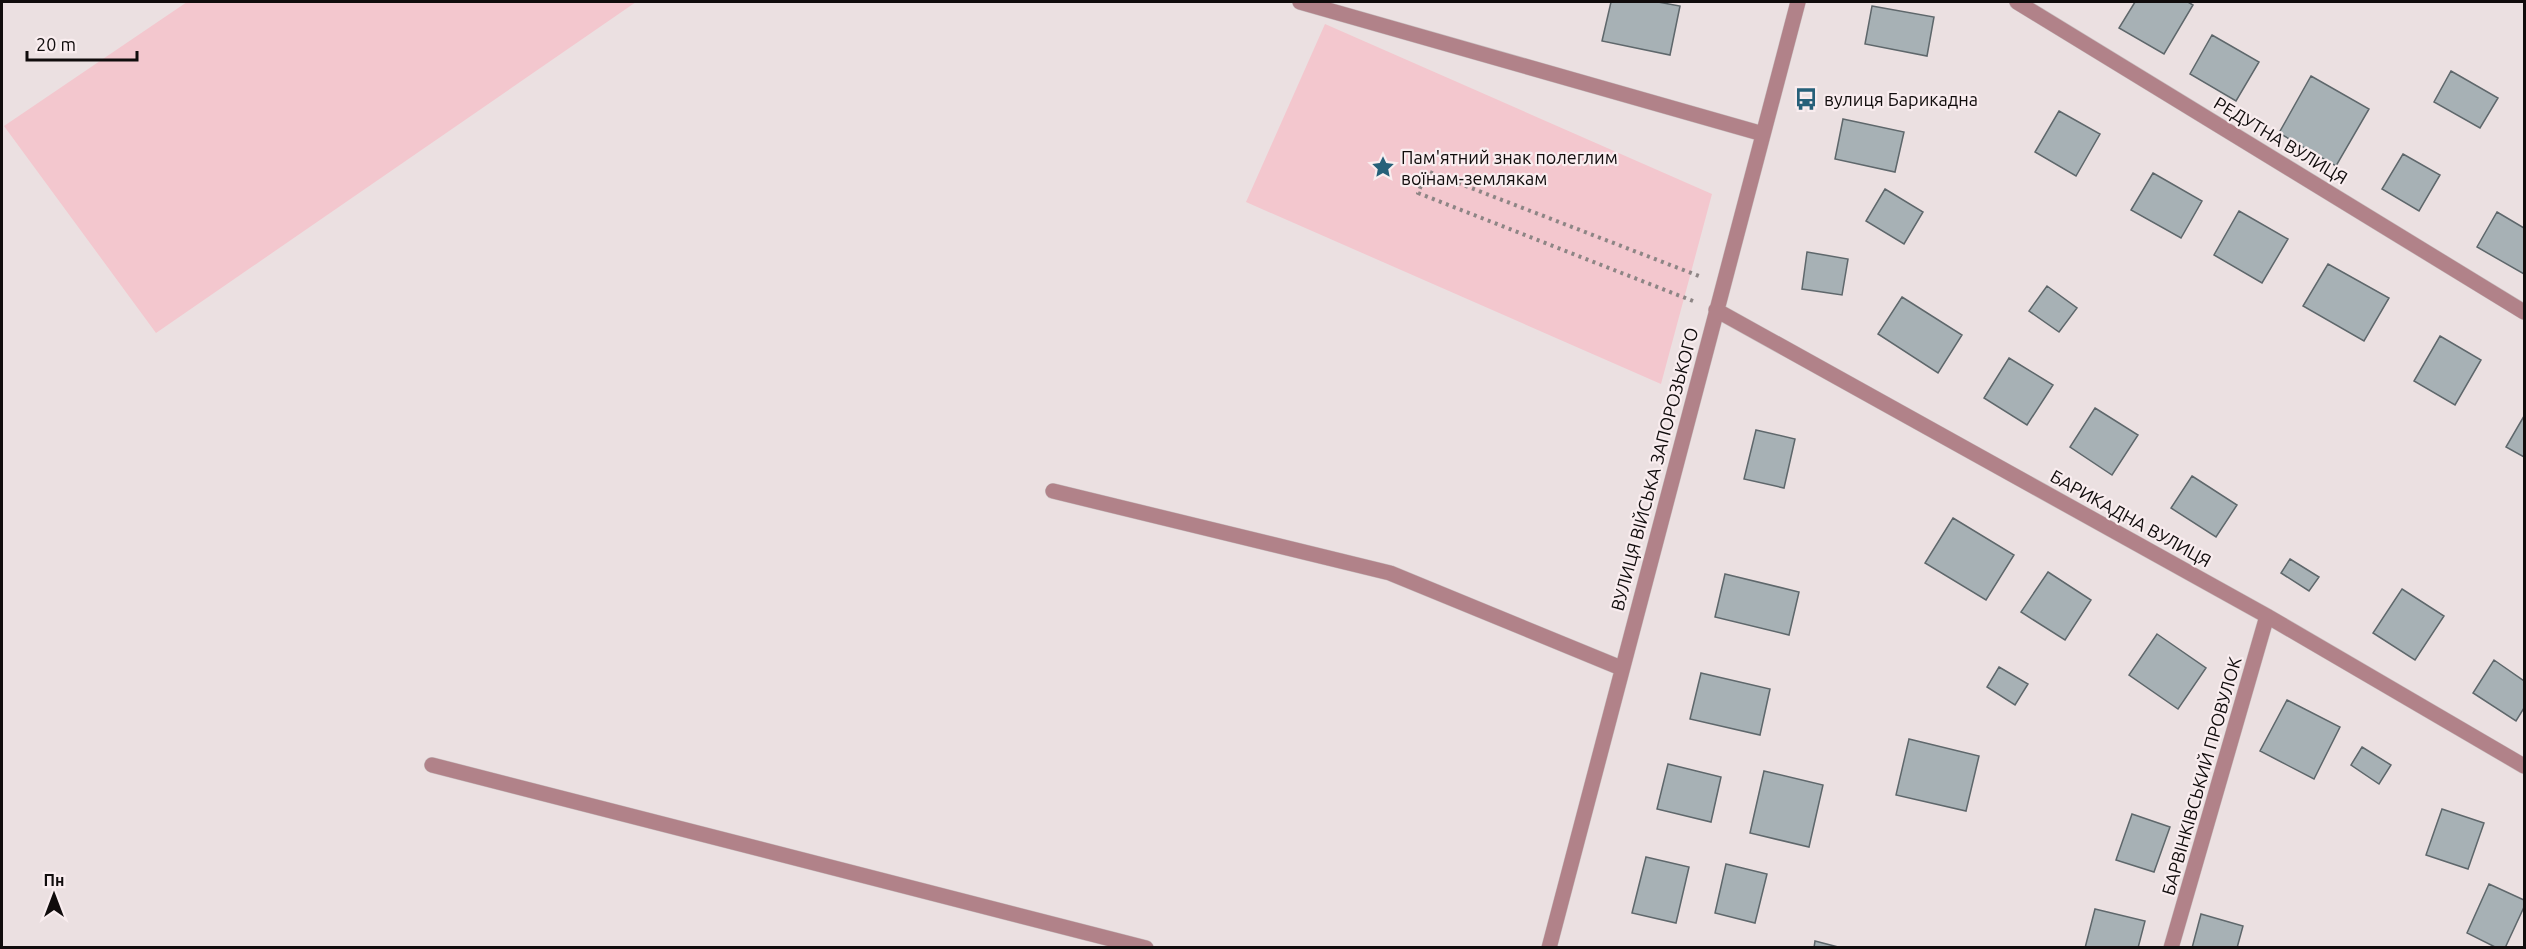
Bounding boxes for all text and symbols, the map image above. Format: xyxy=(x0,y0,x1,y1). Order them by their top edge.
scale bar xyxy=(27,24,136,62)
text: 20 m xyxy=(36,34,76,54)
bus stop icon: вулиця Барикадна xyxy=(1793,86,1819,112)
place label: вулиця Барикадна xyxy=(1824,89,1978,109)
street label: РЕДУТНА ВУЛИЦЯ xyxy=(2211,92,2351,188)
place label: Пам'ятний знак полеглим воїнам-землякам xyxy=(1401,147,1618,188)
place icon: Пам'ятний знак полеглим воїнам-землякам xyxy=(1370,154,1396,180)
street label: ВУЛИЦЯ ВІЙСЬКА ЗАПОРОЗЬКОГО xyxy=(1606,325,1702,613)
street label: БАРИКАДНА ВУЛИЦЯ xyxy=(2047,465,2215,571)
street label: БАРВІНКІВСЬКИЙ ПРОВУЛОК xyxy=(2157,655,2245,897)
north arrow xyxy=(24,865,84,925)
text: Пн xyxy=(44,871,64,889)

